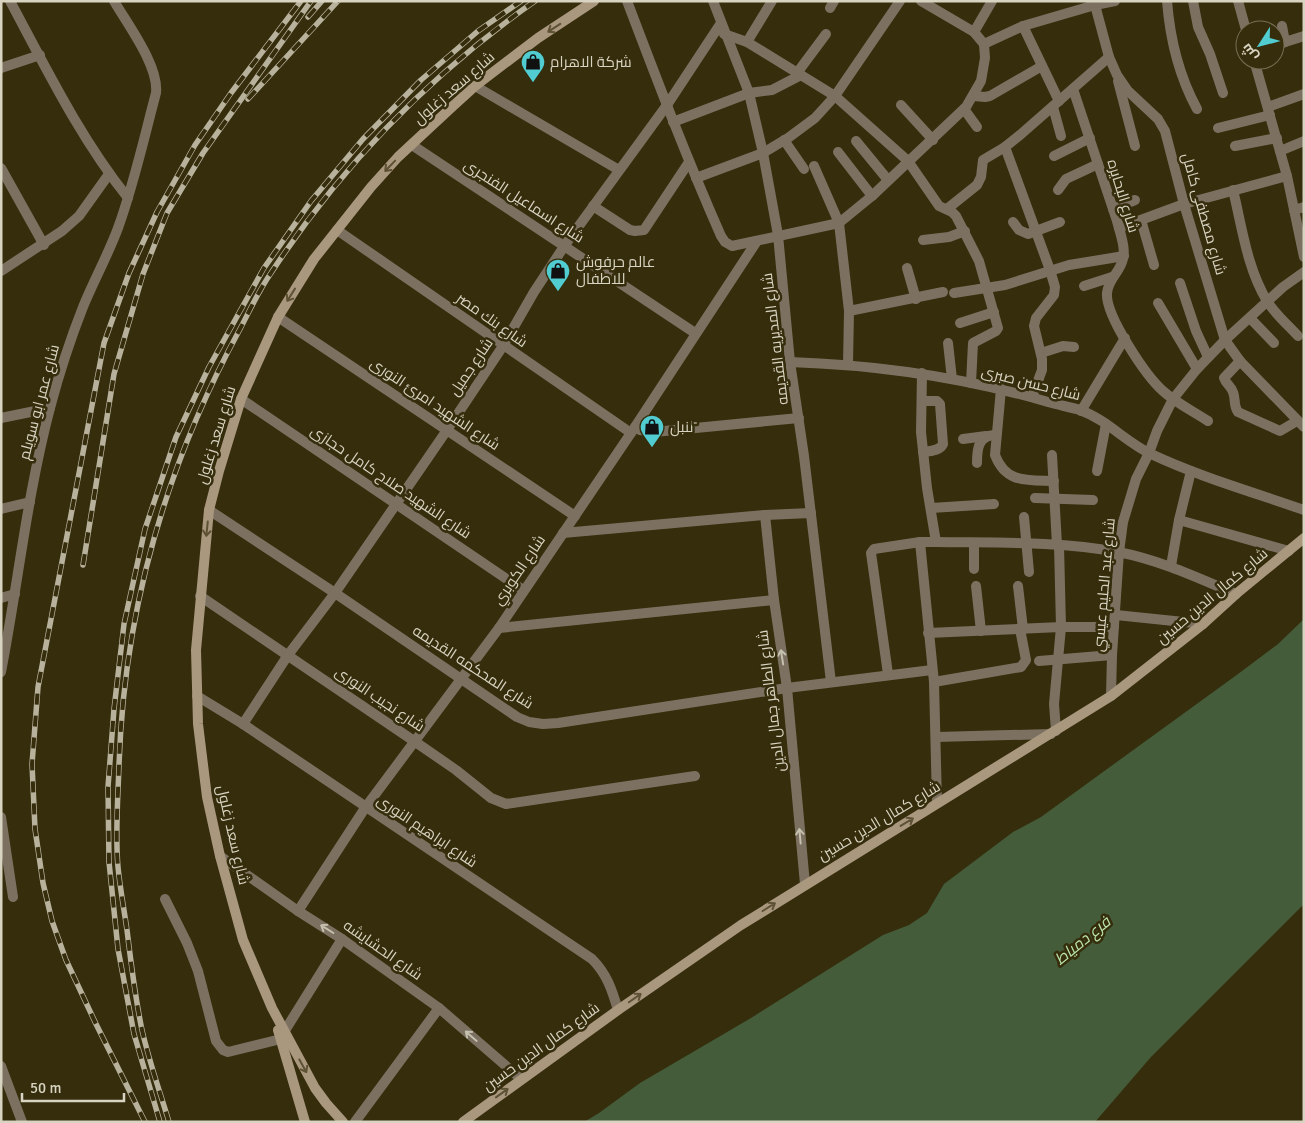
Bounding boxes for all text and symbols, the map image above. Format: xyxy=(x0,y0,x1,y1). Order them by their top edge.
north arrow xyxy=(1235,20,1285,70)
one-way arrow xyxy=(547,23,561,33)
text: ش xyxy=(1238,40,1262,65)
street label: شارع سعد زغلول xyxy=(410,48,500,130)
shop icon: شركة الاهرام xyxy=(520,49,546,83)
place label: شركة الاهرام xyxy=(550,53,632,72)
street label: شارع مصطفى كامل xyxy=(1176,151,1230,278)
street label: شارع اسماعيل الفنجرى xyxy=(459,155,587,248)
street label: شارع البحايره xyxy=(1101,157,1143,235)
one-way arrow xyxy=(384,160,396,172)
place label: عالم حرفوش للاطفال xyxy=(576,253,655,288)
shop icon: عالم حرفوش للاطفال xyxy=(545,258,571,292)
street label: شارع المديريه القديمه xyxy=(758,272,794,406)
one-way arrow xyxy=(286,288,296,302)
street label: شارع بنك مصر xyxy=(451,288,531,353)
street label: شارع جميل xyxy=(445,335,498,400)
street label: شارع عمر ابو سويلم xyxy=(15,342,65,462)
street label: شارع الشهيد امرئ النورى xyxy=(366,354,503,456)
street label: شارع حسن صبرى xyxy=(979,362,1083,406)
street label: شارع سعد زغلول xyxy=(193,384,241,487)
shop icon: لنبل ً xyxy=(639,414,665,448)
place label: لنبل ً xyxy=(670,418,697,437)
street label: شارع الشهيد صلاح كامل حجازى xyxy=(306,421,475,544)
street label: شارع عبد الحليم عيسي xyxy=(1089,517,1122,653)
one-way arrow xyxy=(202,521,212,537)
street label: شارع الكوبري xyxy=(489,531,552,610)
street label: شارع كمال الدين حسين xyxy=(1153,544,1273,649)
street label: شارع المحكمه القديمه xyxy=(408,621,537,714)
street label: شارع الطاهر جمال الدين xyxy=(753,629,791,773)
one-way arrow xyxy=(777,649,787,665)
street label: شارع نجيب النورى xyxy=(331,662,428,737)
street label: شارع كمال الدين حسين xyxy=(815,777,945,866)
street label: شارع سعد زغلول xyxy=(211,783,253,887)
street label: شارع ابراهيم النورى xyxy=(372,791,481,873)
one-way arrow xyxy=(900,816,914,826)
one-way arrow xyxy=(796,828,805,844)
one-way arrow xyxy=(762,902,776,912)
water label: فرع دمياط xyxy=(1050,911,1116,970)
street label: شارع الحشايشه xyxy=(339,916,426,986)
one-way arrow xyxy=(320,923,334,933)
one-way arrow xyxy=(627,993,641,1003)
street label: شارع كمال الدين حسين xyxy=(479,999,604,1097)
one-way arrow xyxy=(465,1031,478,1042)
one-way arrow xyxy=(299,1058,308,1073)
scale bar xyxy=(22,1070,125,1102)
text: 50 m xyxy=(30,1079,61,1097)
one-way arrow xyxy=(495,1088,509,1098)

